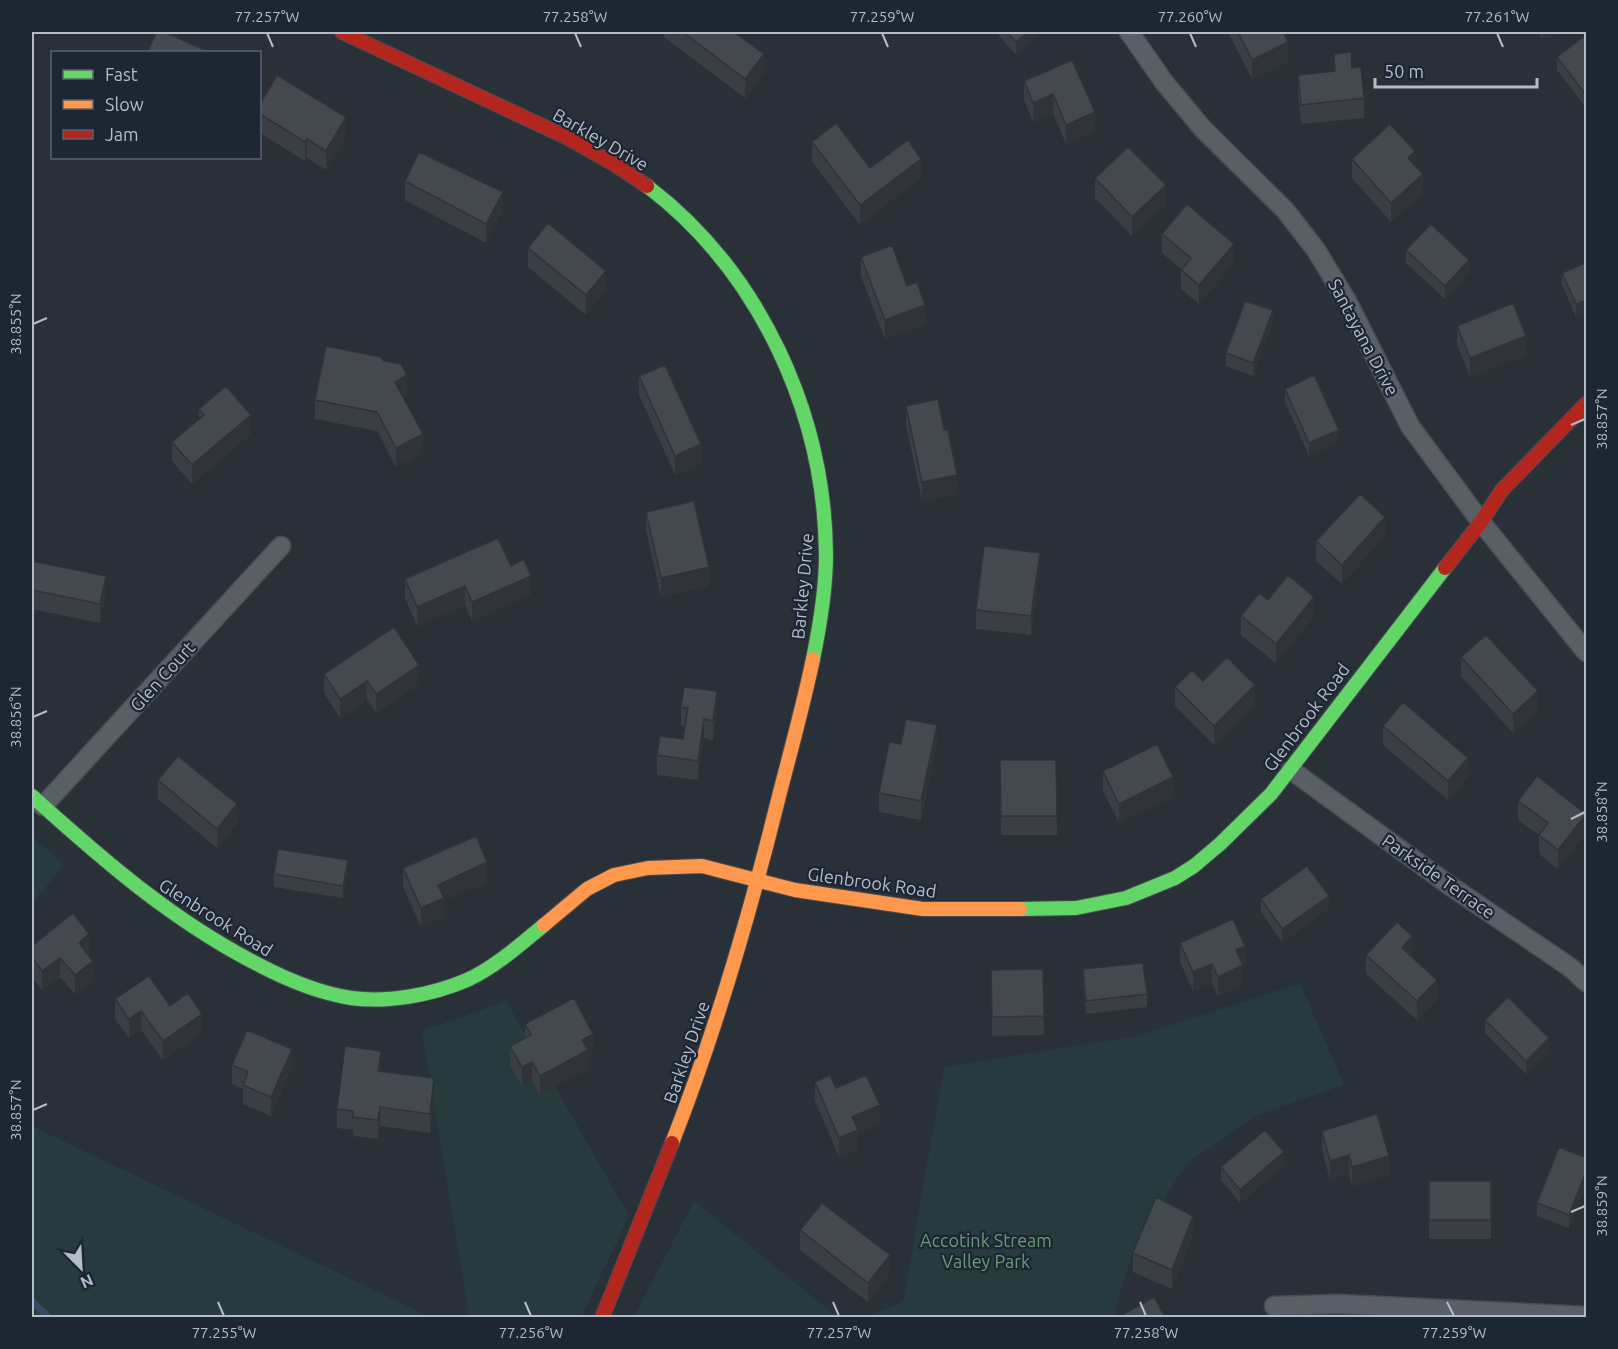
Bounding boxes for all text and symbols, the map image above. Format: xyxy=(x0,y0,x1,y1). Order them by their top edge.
text: 77.257°W xyxy=(235,8,299,25)
text: 77.258°W xyxy=(543,8,607,25)
text: 77.259°W xyxy=(850,8,914,25)
text: 77.260°W xyxy=(1158,8,1222,25)
text: 77.261°W xyxy=(1465,8,1529,25)
legend xyxy=(51,51,261,159)
scale bar xyxy=(1375,51,1537,89)
text: 50 m xyxy=(1384,61,1424,81)
text: Fast xyxy=(105,64,138,84)
text: Slow xyxy=(105,94,144,114)
street label: Barkley Drive xyxy=(550,104,652,174)
text: Jam xyxy=(105,124,139,144)
street label: Santayana Drive xyxy=(1325,275,1403,399)
text: 38.855°N xyxy=(7,293,24,355)
text: 38.857°N xyxy=(1593,388,1610,450)
street label: Barkley Drive xyxy=(787,532,817,640)
street label: Glen Court xyxy=(126,637,198,715)
street label: Glenbrook Road xyxy=(1259,659,1353,775)
text: 38.856°N xyxy=(7,686,24,748)
text: 38.858°N xyxy=(1593,781,1610,843)
street label: Parkside Terrace xyxy=(1379,830,1499,922)
street label: Glenbrook Road xyxy=(806,863,938,901)
street label: Glenbrook Road xyxy=(156,874,276,960)
street label: Barkley Drive xyxy=(659,998,713,1106)
text: 38.857°N xyxy=(7,1079,24,1141)
text: 38.859°N xyxy=(1593,1175,1610,1237)
park label: Accotink Stream Valley Park xyxy=(920,1230,1052,1271)
north arrow xyxy=(51,1238,111,1298)
text: N xyxy=(78,1271,96,1292)
text: 77.255°W xyxy=(192,1324,256,1341)
text: 77.256°W xyxy=(499,1324,563,1341)
text: 77.257°W xyxy=(807,1324,871,1341)
text: 77.258°W xyxy=(1114,1324,1178,1341)
text: 77.259°W xyxy=(1422,1324,1486,1341)

